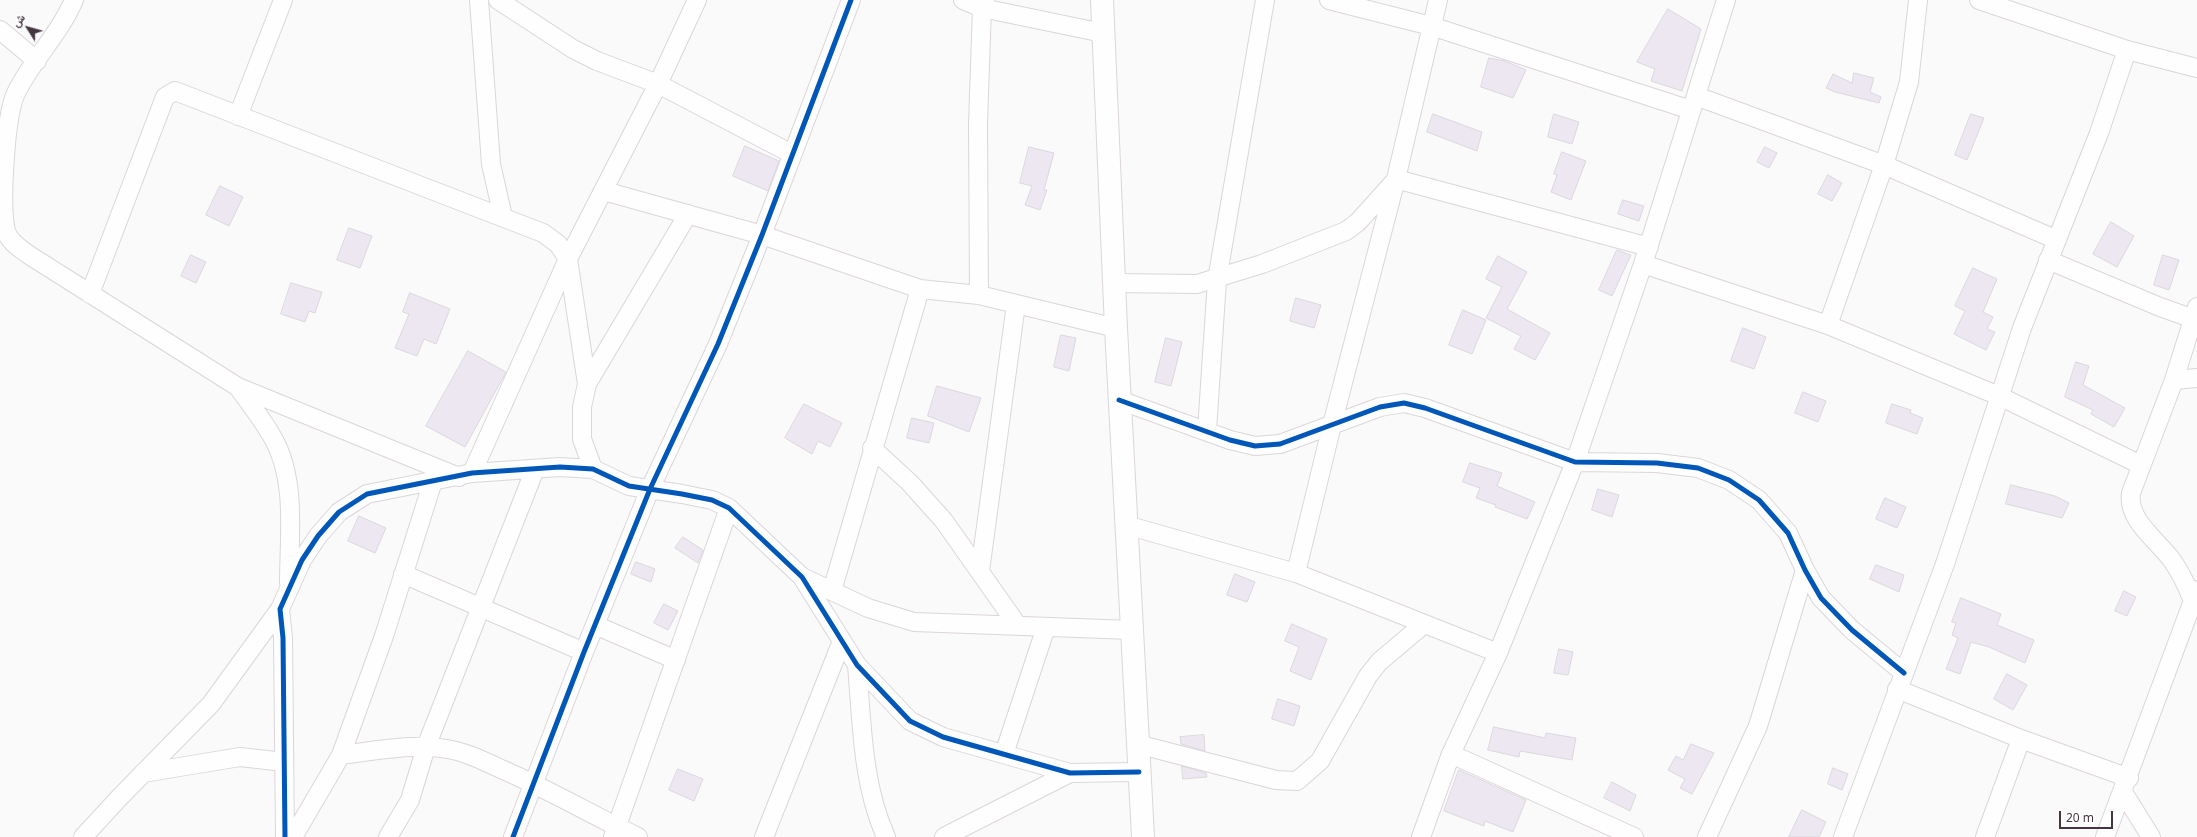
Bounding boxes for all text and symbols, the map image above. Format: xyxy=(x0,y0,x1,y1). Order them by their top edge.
north arrow xyxy=(8,8,48,48)
text: ش xyxy=(8,11,28,30)
scale bar xyxy=(2061,803,2115,829)
text: 20 m xyxy=(2066,809,2094,826)

